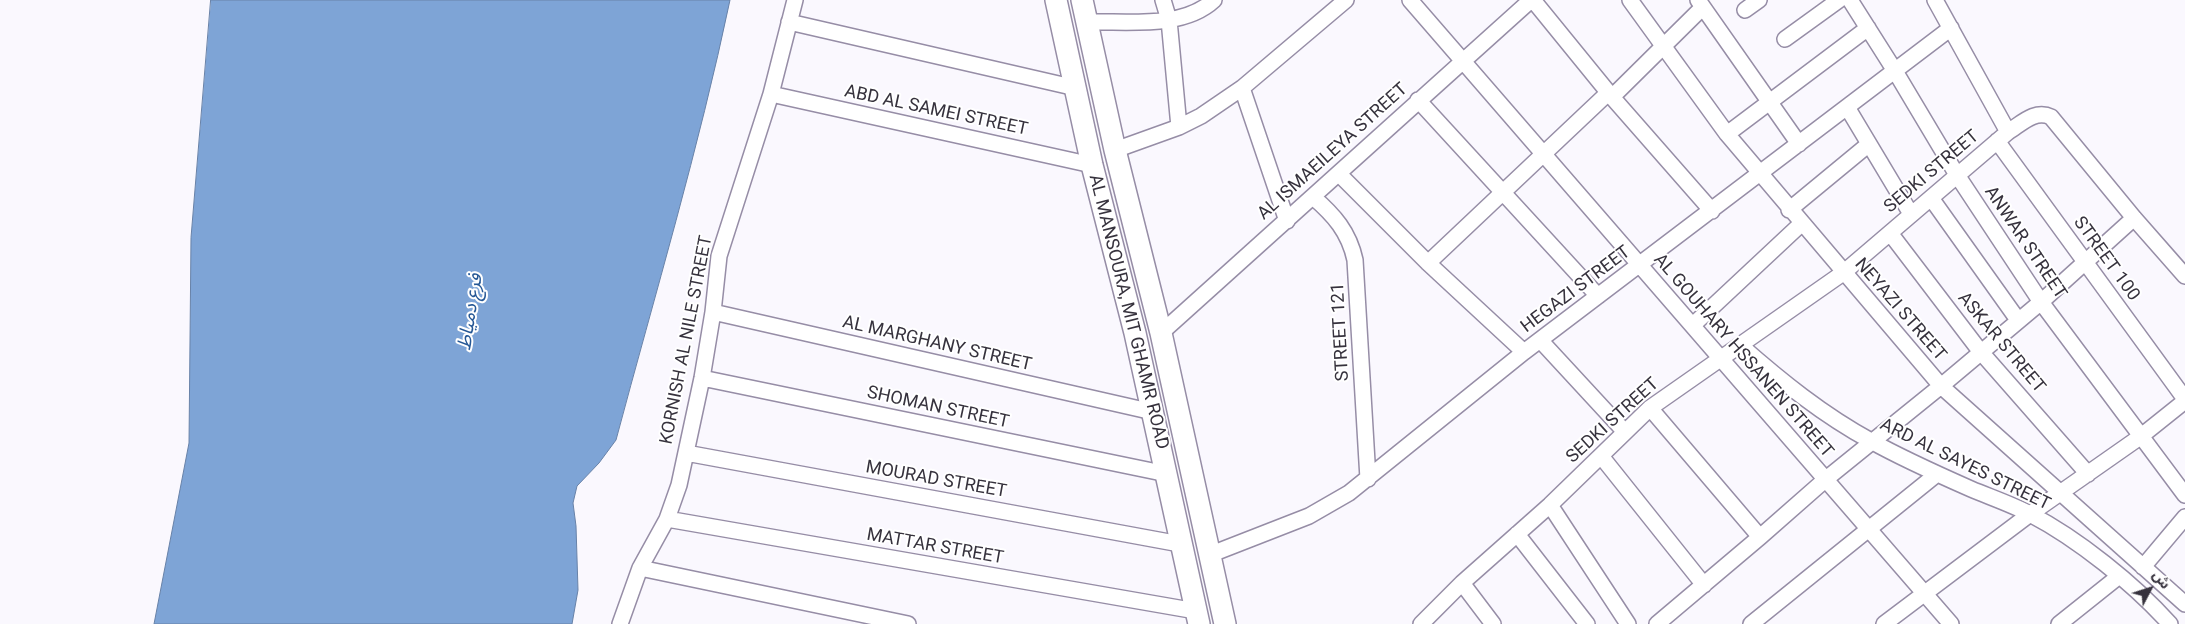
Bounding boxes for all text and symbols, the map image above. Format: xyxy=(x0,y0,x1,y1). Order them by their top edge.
street label: AL ISMAEILEYA STREET xyxy=(1254,79,1412,225)
street label: ABD AL SAMEI STREET xyxy=(842,81,1030,141)
street label: SEDKI STREET xyxy=(1880,126,1984,218)
street label: AL MANSOURA, MIT GHAMR ROAD xyxy=(1083,172,1173,452)
street label: ANWAR STREET xyxy=(1979,183,2071,303)
street label: STREET 100 xyxy=(2068,213,2144,305)
street label: KORNISH AL NILE STREET xyxy=(656,234,718,446)
street label: HEGAZI STREET xyxy=(1517,242,1635,338)
street label: AL GOUHARY HSSANEN STREET xyxy=(1649,250,1837,462)
street label: NEYAZI STREET xyxy=(1850,254,1950,366)
water label: فرع دمياط xyxy=(454,272,488,352)
street label: STREET 121 xyxy=(1328,282,1354,382)
street label: ASKAR STREET xyxy=(1953,288,2049,398)
street label: AL MARGHANY STREET xyxy=(840,312,1034,376)
street label: SEDKI STREET xyxy=(1562,374,1664,468)
street label: SHOMAN STREET xyxy=(865,382,1011,434)
street label: ARD AL SAYES STREET xyxy=(1876,414,2054,516)
street label: MOURAD STREET xyxy=(864,457,1008,503)
street label: MATTAR STREET xyxy=(865,524,1005,570)
north arrow xyxy=(2125,564,2175,614)
text: ش xyxy=(2149,567,2174,592)

